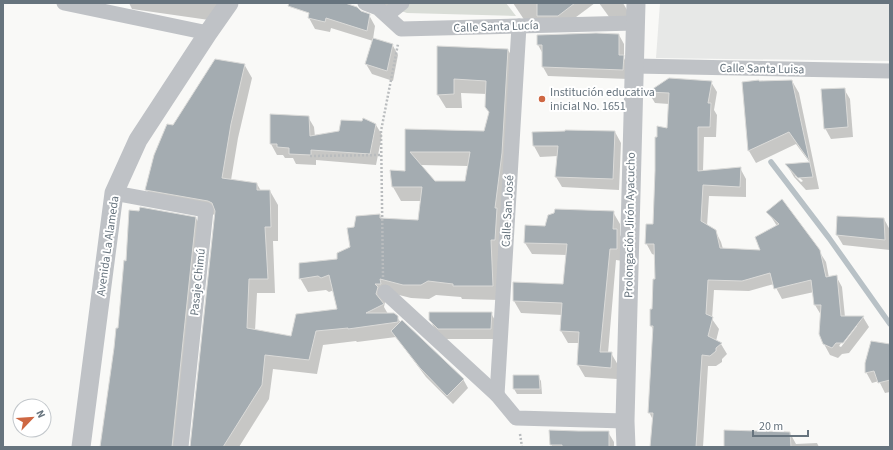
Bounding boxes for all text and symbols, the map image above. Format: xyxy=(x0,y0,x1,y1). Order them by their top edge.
street label: Calle Santa Lucía xyxy=(453,17,539,37)
street label: Calle Santa Luisa xyxy=(719,60,805,78)
place label: Institución educativa inicial No. 1651 xyxy=(550,84,655,115)
marker: Institución educativa inicial No. 1651 xyxy=(537,94,547,104)
street label: Prolongación Jirón Ayacucho xyxy=(620,152,640,298)
street label: Calle San José xyxy=(498,175,518,247)
street label: Avenida La Alameda xyxy=(93,195,123,297)
street label: Pasaje Chimú xyxy=(186,248,210,316)
north arrow xyxy=(12,398,52,438)
text: N xyxy=(32,407,49,420)
scale bar xyxy=(753,412,808,438)
text: 20 m xyxy=(759,418,783,435)

